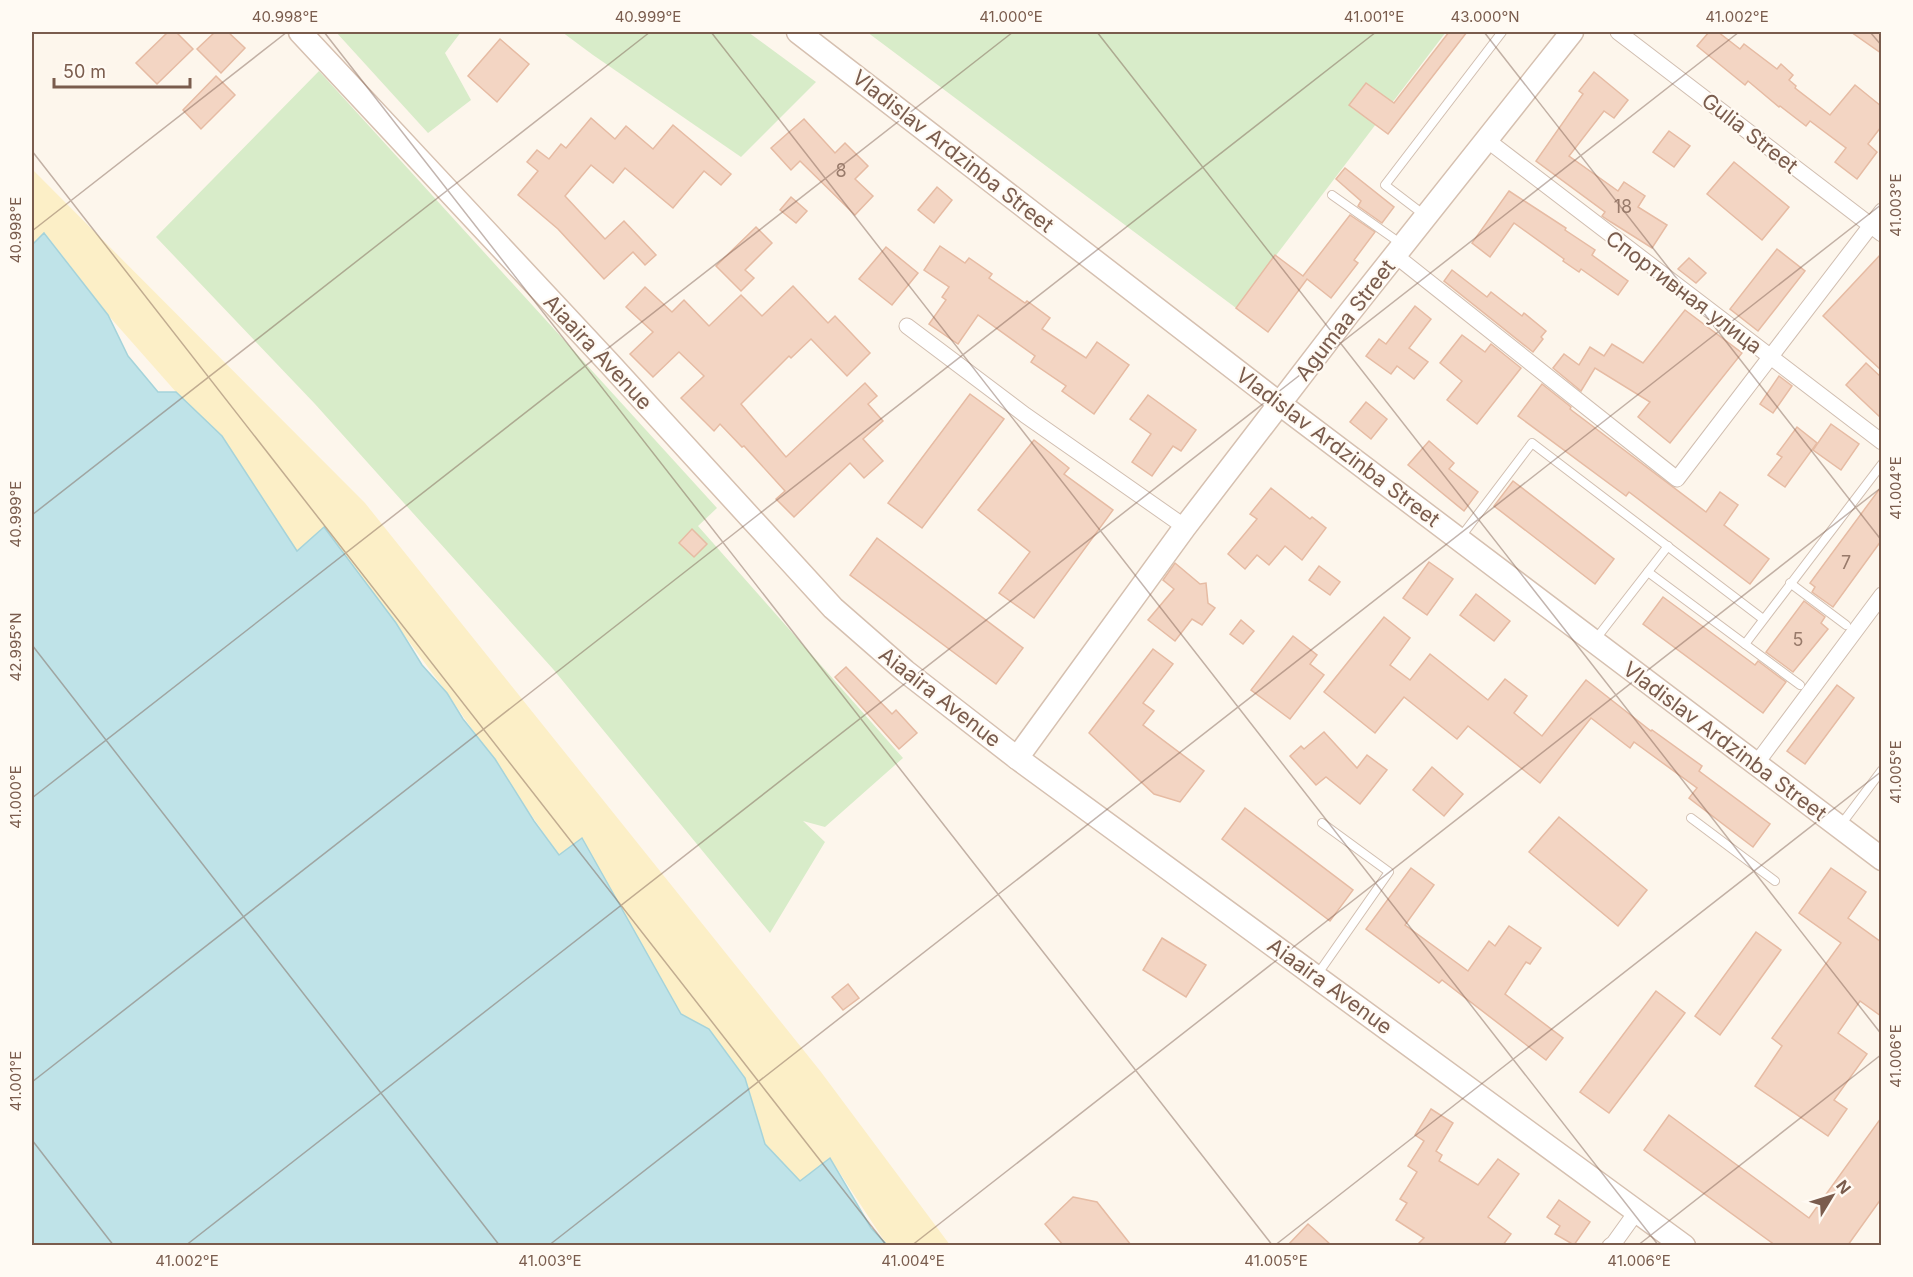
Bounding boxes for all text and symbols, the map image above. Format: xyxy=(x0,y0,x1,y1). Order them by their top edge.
text: 40.998°E xyxy=(252,7,318,26)
text: 40.999°E xyxy=(615,7,681,26)
text: 41.000°E xyxy=(979,7,1043,26)
text: 41.001°E xyxy=(1344,7,1404,26)
text: 43.000°N xyxy=(1450,7,1520,26)
text: 41.002°E xyxy=(1705,7,1769,26)
scale bar xyxy=(54,51,190,89)
text: 50 m xyxy=(63,61,106,82)
street label: Vladislav Ardzinba Street xyxy=(847,65,1059,237)
street label: Gulia Street xyxy=(1697,88,1803,178)
house number: 8 xyxy=(835,160,847,181)
text: 41.003°E xyxy=(1886,173,1905,237)
house number: 18 xyxy=(1614,196,1632,217)
text: 40.998°E xyxy=(6,197,25,263)
street label: Спортивная улица xyxy=(1601,225,1767,359)
street label: Agumaa Street xyxy=(1290,254,1400,386)
street label: Aiaaira Avenue xyxy=(538,289,658,415)
street label: Vladislav Ardzinba Street xyxy=(1231,362,1445,532)
text: 41.004°E xyxy=(1886,456,1905,520)
text: 40.999°E xyxy=(6,481,25,547)
house number: 7 xyxy=(1841,552,1851,573)
text: 42.995°N xyxy=(6,613,25,681)
house number: 5 xyxy=(1793,629,1803,650)
street label: Aiaaira Avenue xyxy=(874,642,1006,752)
street label: Vladislav Ardzinba Street xyxy=(1618,656,1832,826)
text: 41.005°E xyxy=(1886,740,1905,804)
text: 41.000°E xyxy=(6,765,25,829)
street label: Aiaaira Avenue xyxy=(1263,932,1397,1040)
text: 41.006°E xyxy=(1886,1024,1905,1088)
text: 41.001°E xyxy=(6,1051,25,1111)
north arrow xyxy=(1802,1166,1862,1226)
text: N xyxy=(1832,1176,1855,1198)
text: 41.002°E xyxy=(155,1251,219,1270)
text: 41.003°E xyxy=(518,1251,582,1270)
text: 41.004°E xyxy=(881,1251,945,1270)
text: 41.005°E xyxy=(1244,1251,1308,1270)
text: 41.006°E xyxy=(1607,1251,1671,1270)

